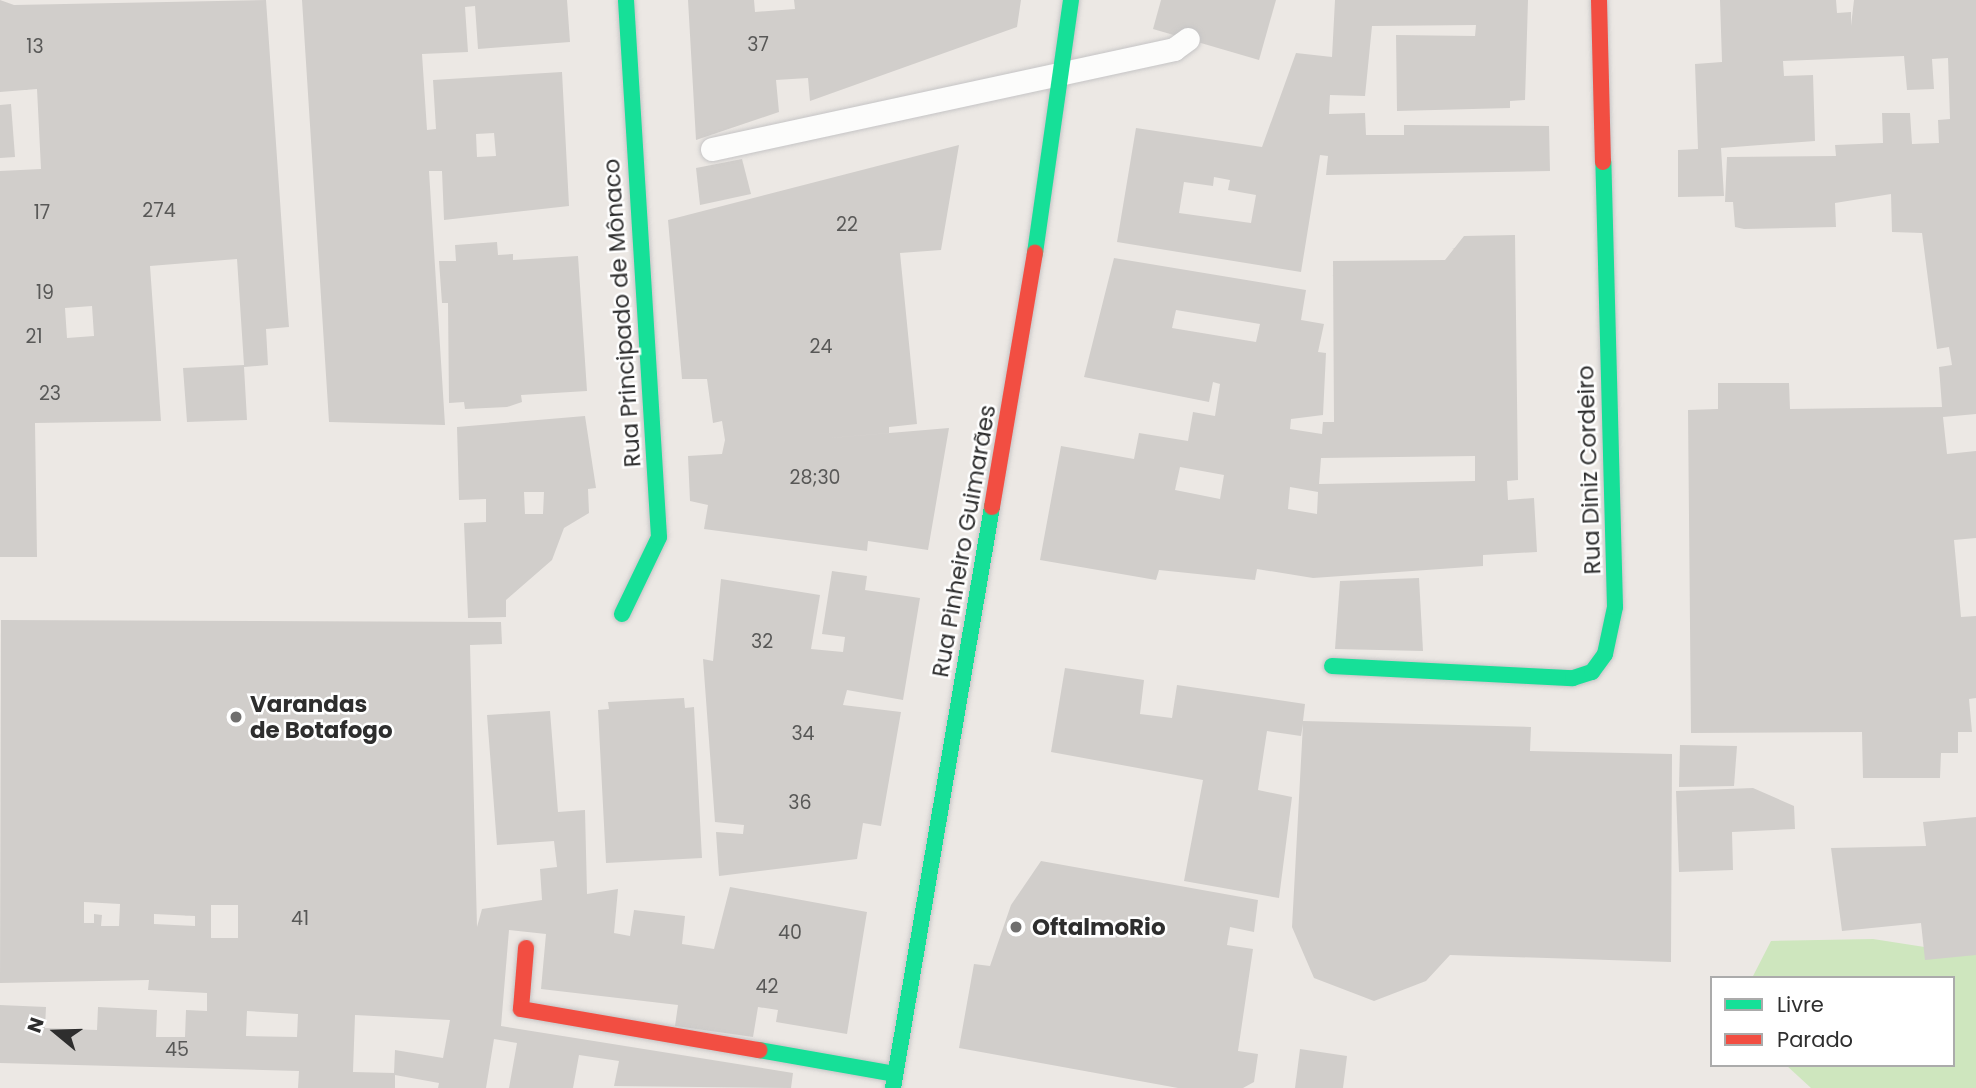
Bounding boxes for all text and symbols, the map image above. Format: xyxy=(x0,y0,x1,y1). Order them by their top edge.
house number: 37 xyxy=(747,34,769,56)
house number: 13 xyxy=(26,36,44,58)
street label: Rua Principado de Mônaco xyxy=(597,158,647,468)
house number: 274 xyxy=(142,200,176,222)
house number: 17 xyxy=(34,202,50,224)
house number: 22 xyxy=(836,214,858,236)
house number: 19 xyxy=(36,282,54,304)
house number: 21 xyxy=(25,326,43,348)
house number: 24 xyxy=(810,336,832,358)
street label: Rua Diniz Cordeiro xyxy=(1572,365,1606,575)
house number: 23 xyxy=(39,383,61,405)
street label: Rua Pinheiro Guimarães xyxy=(926,403,1002,679)
house number: 28;30 xyxy=(789,467,841,489)
house number: 32 xyxy=(751,631,773,653)
place label: Varandas de Botafogo xyxy=(250,690,393,744)
marker: Varandas de Botafogo xyxy=(228,709,244,725)
house number: 34 xyxy=(791,723,815,745)
house number: 36 xyxy=(788,792,812,814)
house number: 41 xyxy=(291,908,309,930)
place label: OftalmoRio xyxy=(1032,913,1166,941)
marker: OftalmoRio xyxy=(1006,917,1026,937)
house number: 40 xyxy=(778,922,802,944)
house number: 42 xyxy=(756,976,778,998)
legend xyxy=(1710,976,1955,1067)
text: Livre xyxy=(1777,990,1824,1019)
north arrow xyxy=(21,997,91,1067)
text: N xyxy=(21,1014,51,1036)
text: Parado xyxy=(1777,1025,1853,1054)
house number: 45 xyxy=(165,1039,189,1061)

